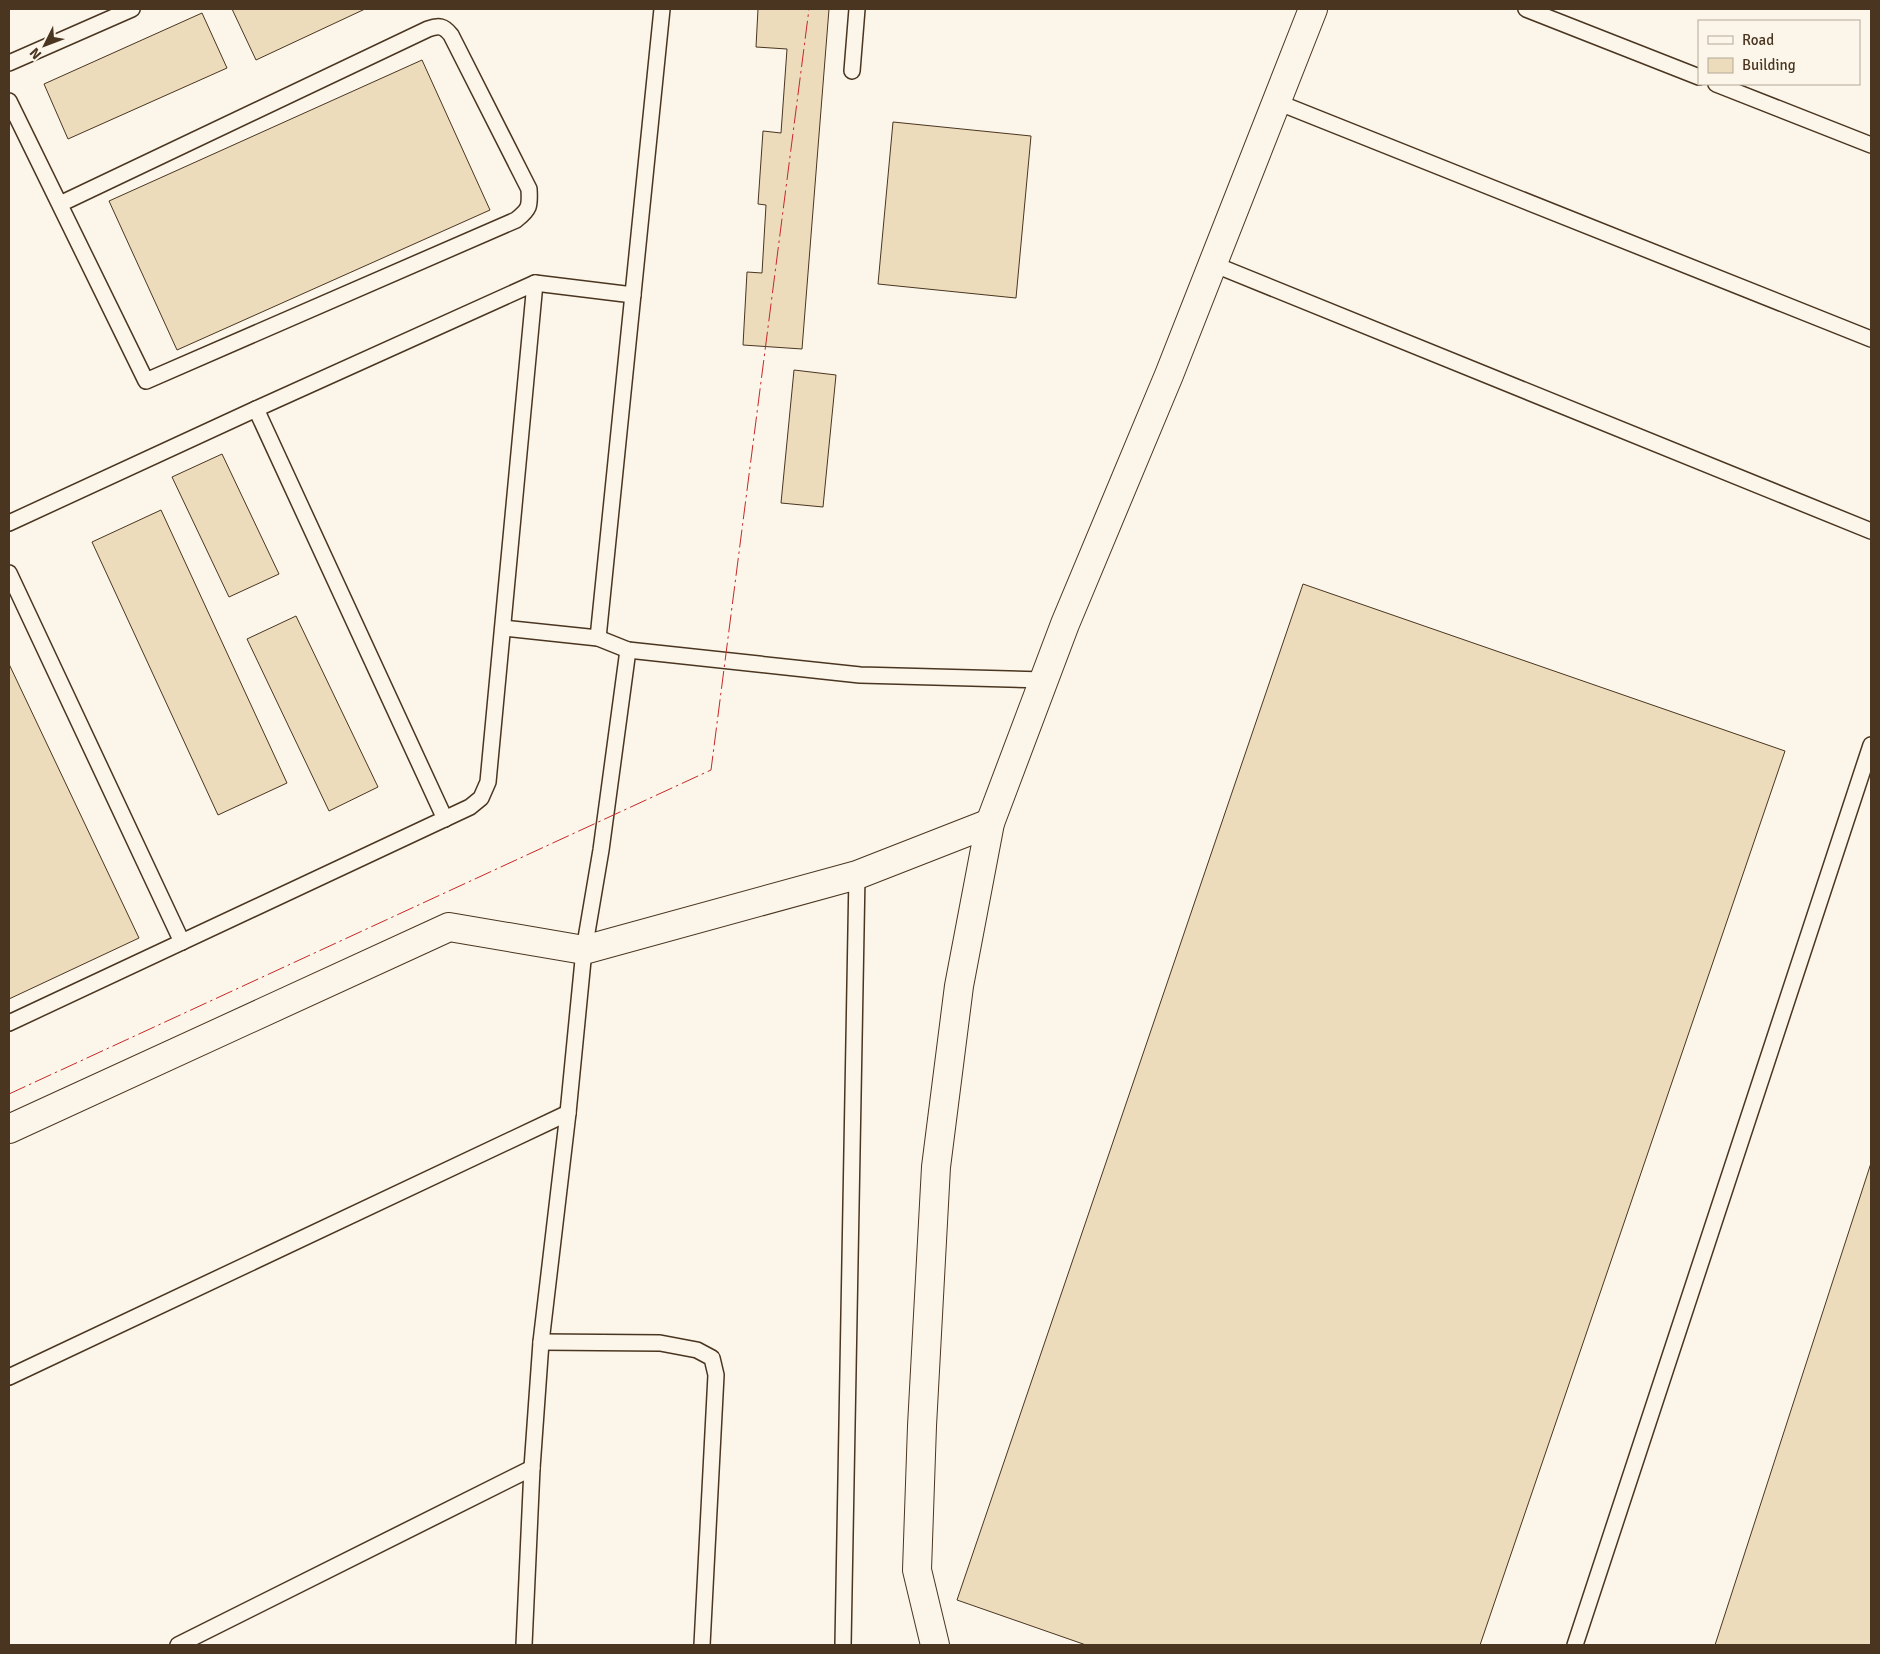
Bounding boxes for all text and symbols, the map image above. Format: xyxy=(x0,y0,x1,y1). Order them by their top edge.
north arrow xyxy=(20,20,70,70)
legend xyxy=(1698,20,1860,85)
text: Road xyxy=(1742,31,1774,49)
text: N xyxy=(26,44,45,63)
text: Building xyxy=(1742,56,1796,74)

